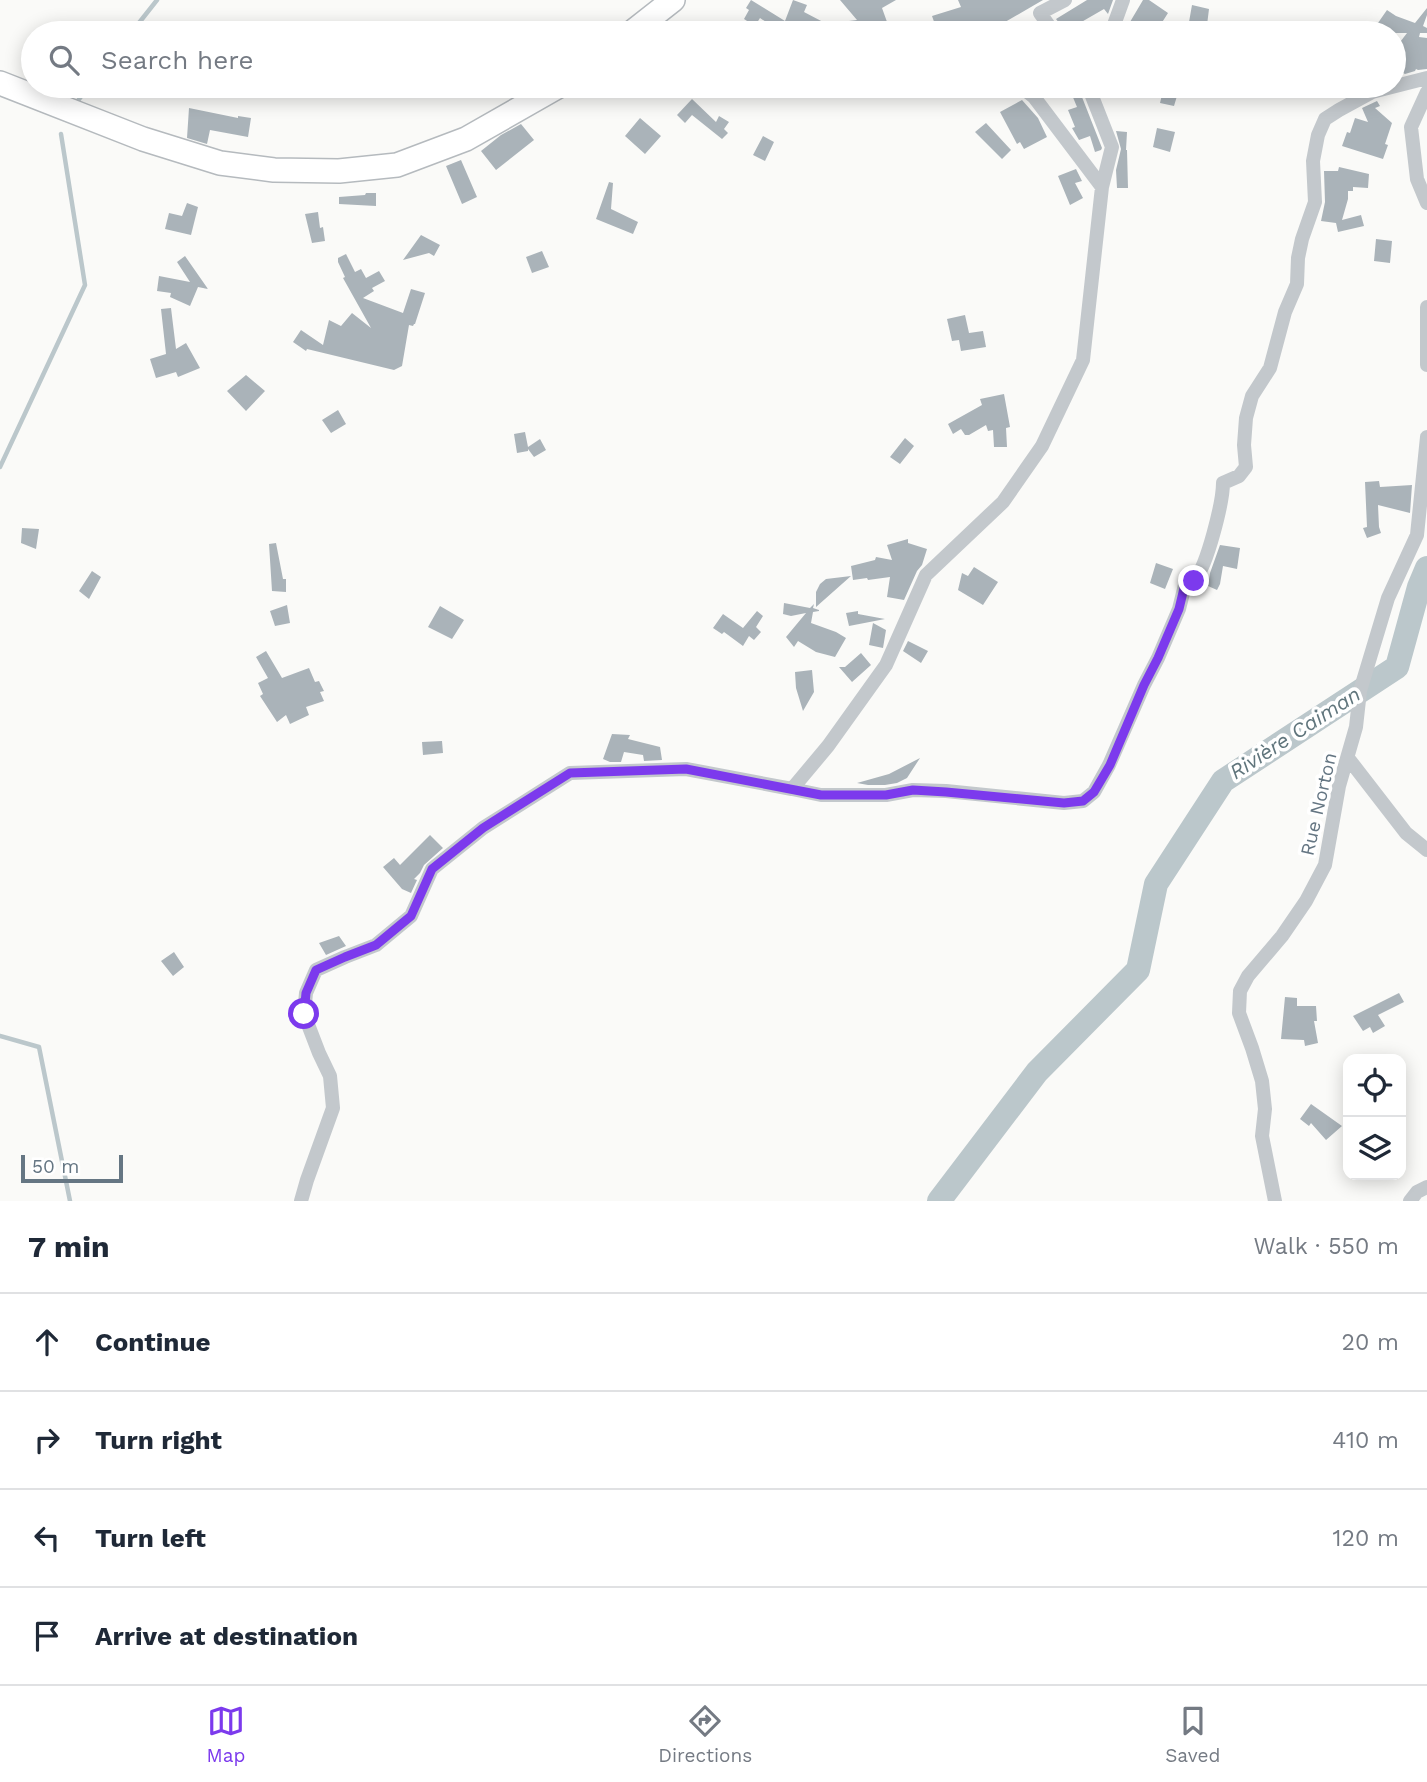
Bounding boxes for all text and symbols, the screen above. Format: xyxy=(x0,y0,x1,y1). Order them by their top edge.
search box xyxy=(21,21,1406,98)
icon: search xyxy=(45,41,83,79)
text: Search here xyxy=(101,45,253,75)
route end xyxy=(1178,565,1209,596)
water label: Rivière Caiman xyxy=(1225,681,1365,784)
street label: Rue Norton xyxy=(1295,750,1342,858)
route start xyxy=(288,998,319,1029)
map controls xyxy=(1343,1054,1406,1180)
button: locate xyxy=(1343,1054,1406,1117)
button: layers xyxy=(1343,1117,1406,1180)
scale bar xyxy=(21,1152,122,1184)
text: 50 m xyxy=(32,1155,79,1178)
text: 7 min xyxy=(28,1229,110,1264)
text: Walk · 550 m xyxy=(1254,1233,1399,1260)
icon: ahead xyxy=(28,1323,66,1361)
text: Continue xyxy=(95,1327,211,1357)
text: 20 m xyxy=(1342,1329,1399,1356)
icon: right xyxy=(28,1421,66,1459)
text: Turn right xyxy=(95,1425,222,1455)
text: 410 m xyxy=(1332,1427,1399,1454)
icon: left xyxy=(28,1519,66,1557)
text: Turn left xyxy=(95,1523,206,1553)
text: 120 m xyxy=(1333,1525,1399,1552)
icon: arrive xyxy=(28,1617,66,1655)
text: Arrive at destination xyxy=(95,1621,358,1651)
tab: Map xyxy=(207,1702,245,1767)
tab: Directions xyxy=(658,1702,752,1767)
tab: Saved xyxy=(1165,1702,1220,1767)

